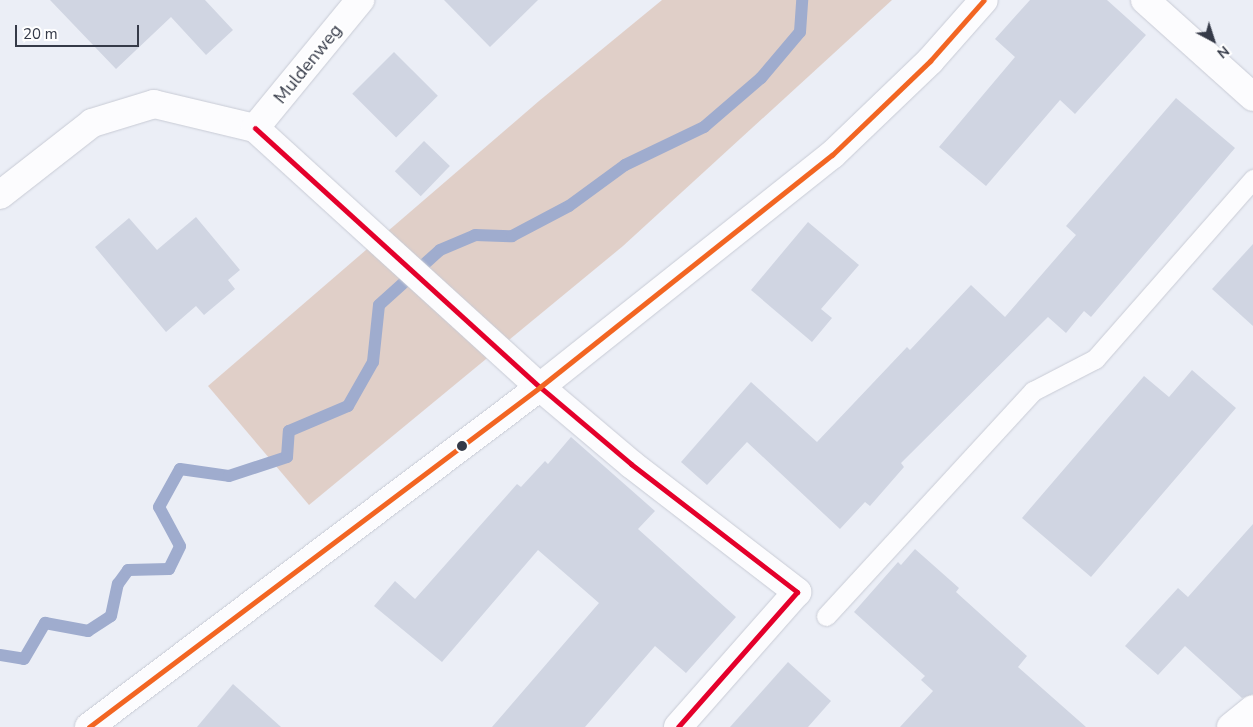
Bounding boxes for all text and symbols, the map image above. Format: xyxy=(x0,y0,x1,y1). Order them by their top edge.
scale bar xyxy=(18,15,141,47)
north arrow xyxy=(1188,15,1238,65)
street label: Muldenweg xyxy=(269,20,347,108)
text: 20 m xyxy=(23,24,58,44)
text: N xyxy=(1213,41,1233,63)
unlabelled marker xyxy=(457,441,467,451)

